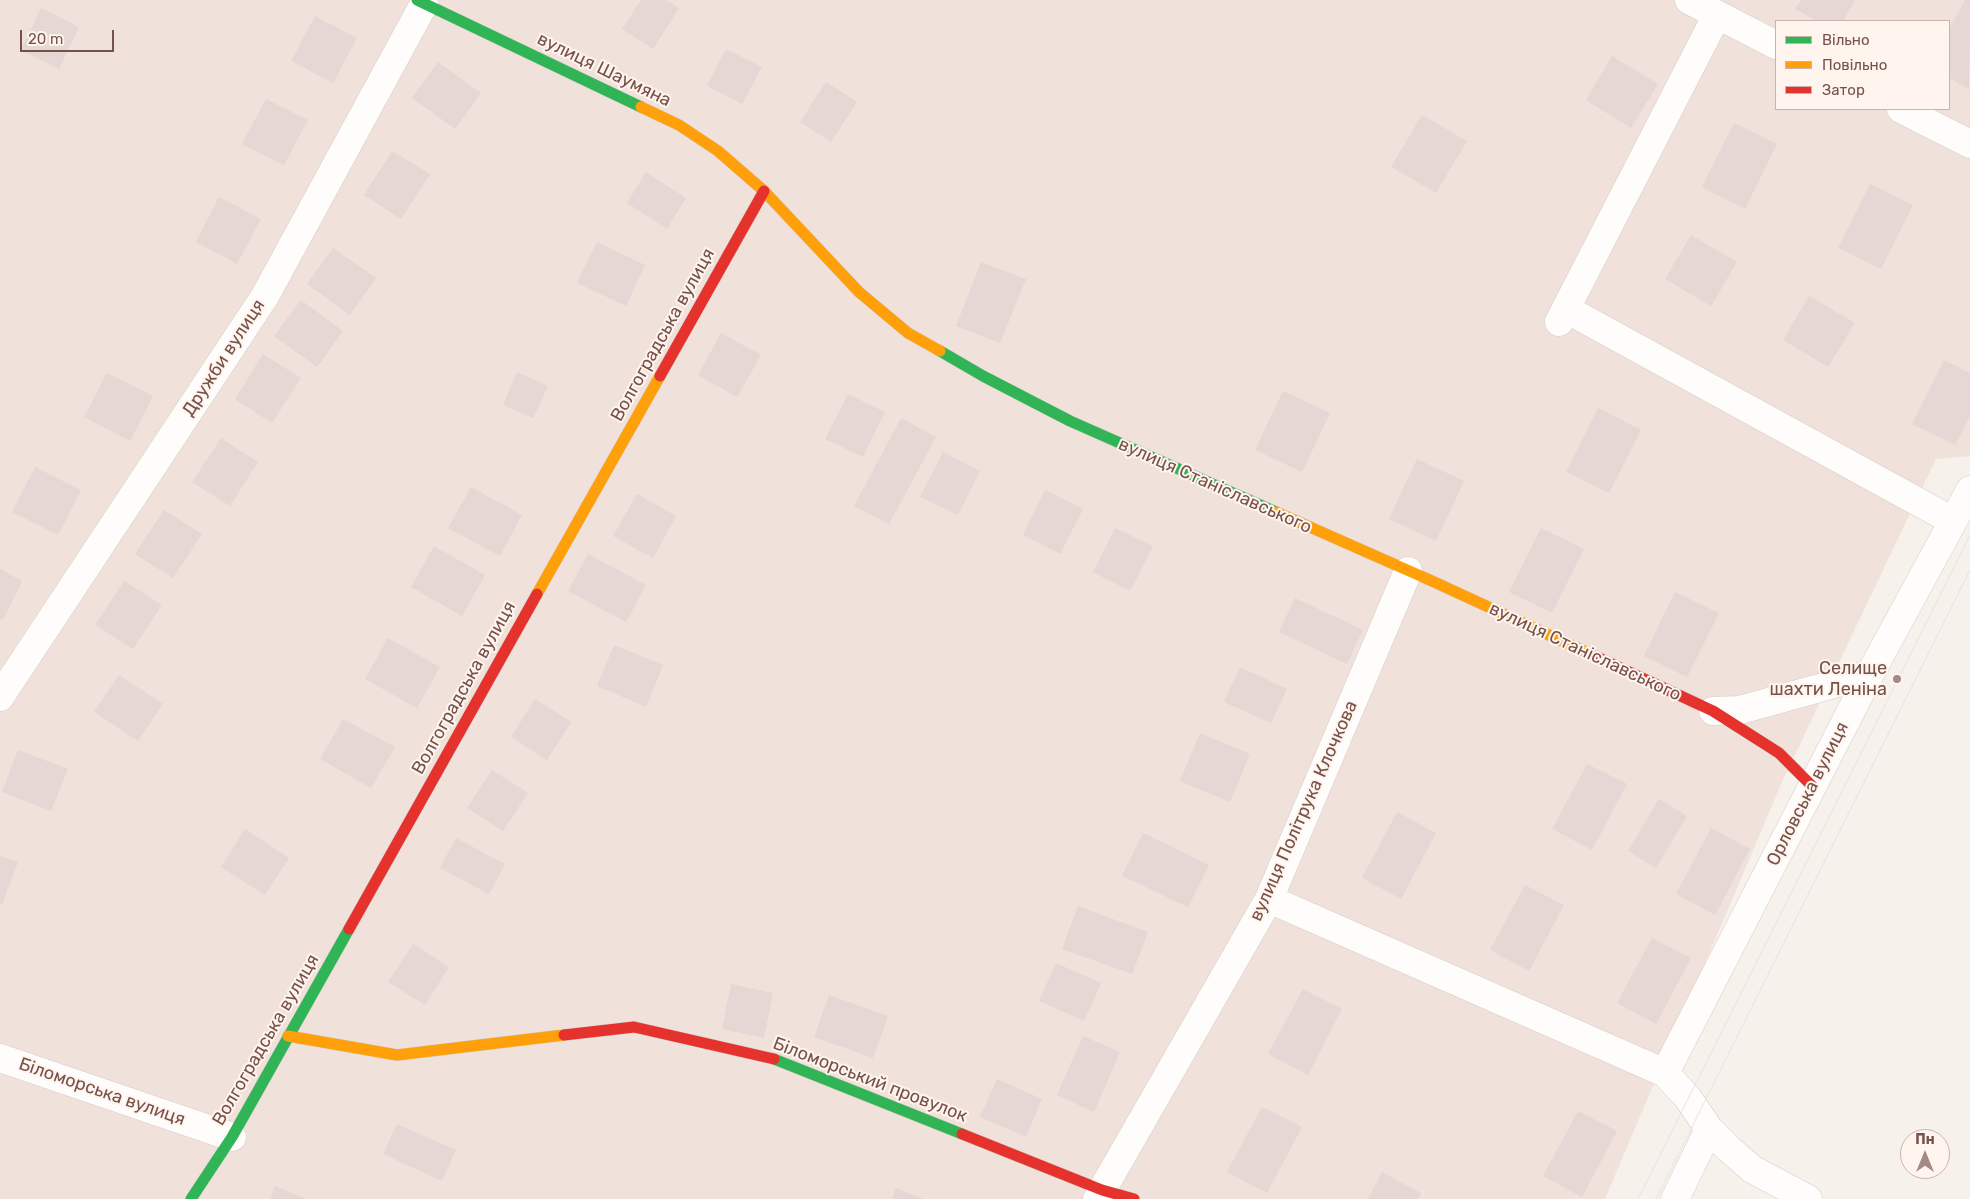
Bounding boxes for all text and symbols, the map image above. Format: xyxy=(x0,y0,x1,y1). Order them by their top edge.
scale bar xyxy=(22,20,116,52)
legend xyxy=(1775,20,1950,110)
street label: вулиця Шаумяна xyxy=(534,28,674,112)
text: 20 m xyxy=(28,30,63,48)
text: Вільно xyxy=(1822,31,1870,49)
text: Повільно xyxy=(1822,56,1887,74)
text: Затор xyxy=(1822,81,1865,99)
street label: Волгоградська вулиця xyxy=(606,245,720,425)
street label: Дружби вулиця xyxy=(178,296,270,420)
street label: вулиця Станіславського xyxy=(1115,434,1315,538)
street label: Волгоградська вулиця xyxy=(407,598,521,778)
street label: вулиця Станіславського xyxy=(1486,598,1684,706)
place label: Селище шахти Леніна xyxy=(1770,658,1887,701)
marker: Селище шахти Леніна xyxy=(1891,673,1903,685)
street label: вулиця Політрука Клочкова xyxy=(1245,697,1363,925)
street label: Орловська вулиця xyxy=(1762,719,1854,869)
street label: Волгоградська вулиця xyxy=(208,950,324,1130)
street label: Біломорський провулок xyxy=(770,1033,970,1127)
street label: Біломорська вулиця xyxy=(16,1053,188,1131)
north arrow xyxy=(1900,1129,1950,1179)
text: Пн xyxy=(1915,1131,1935,1148)

